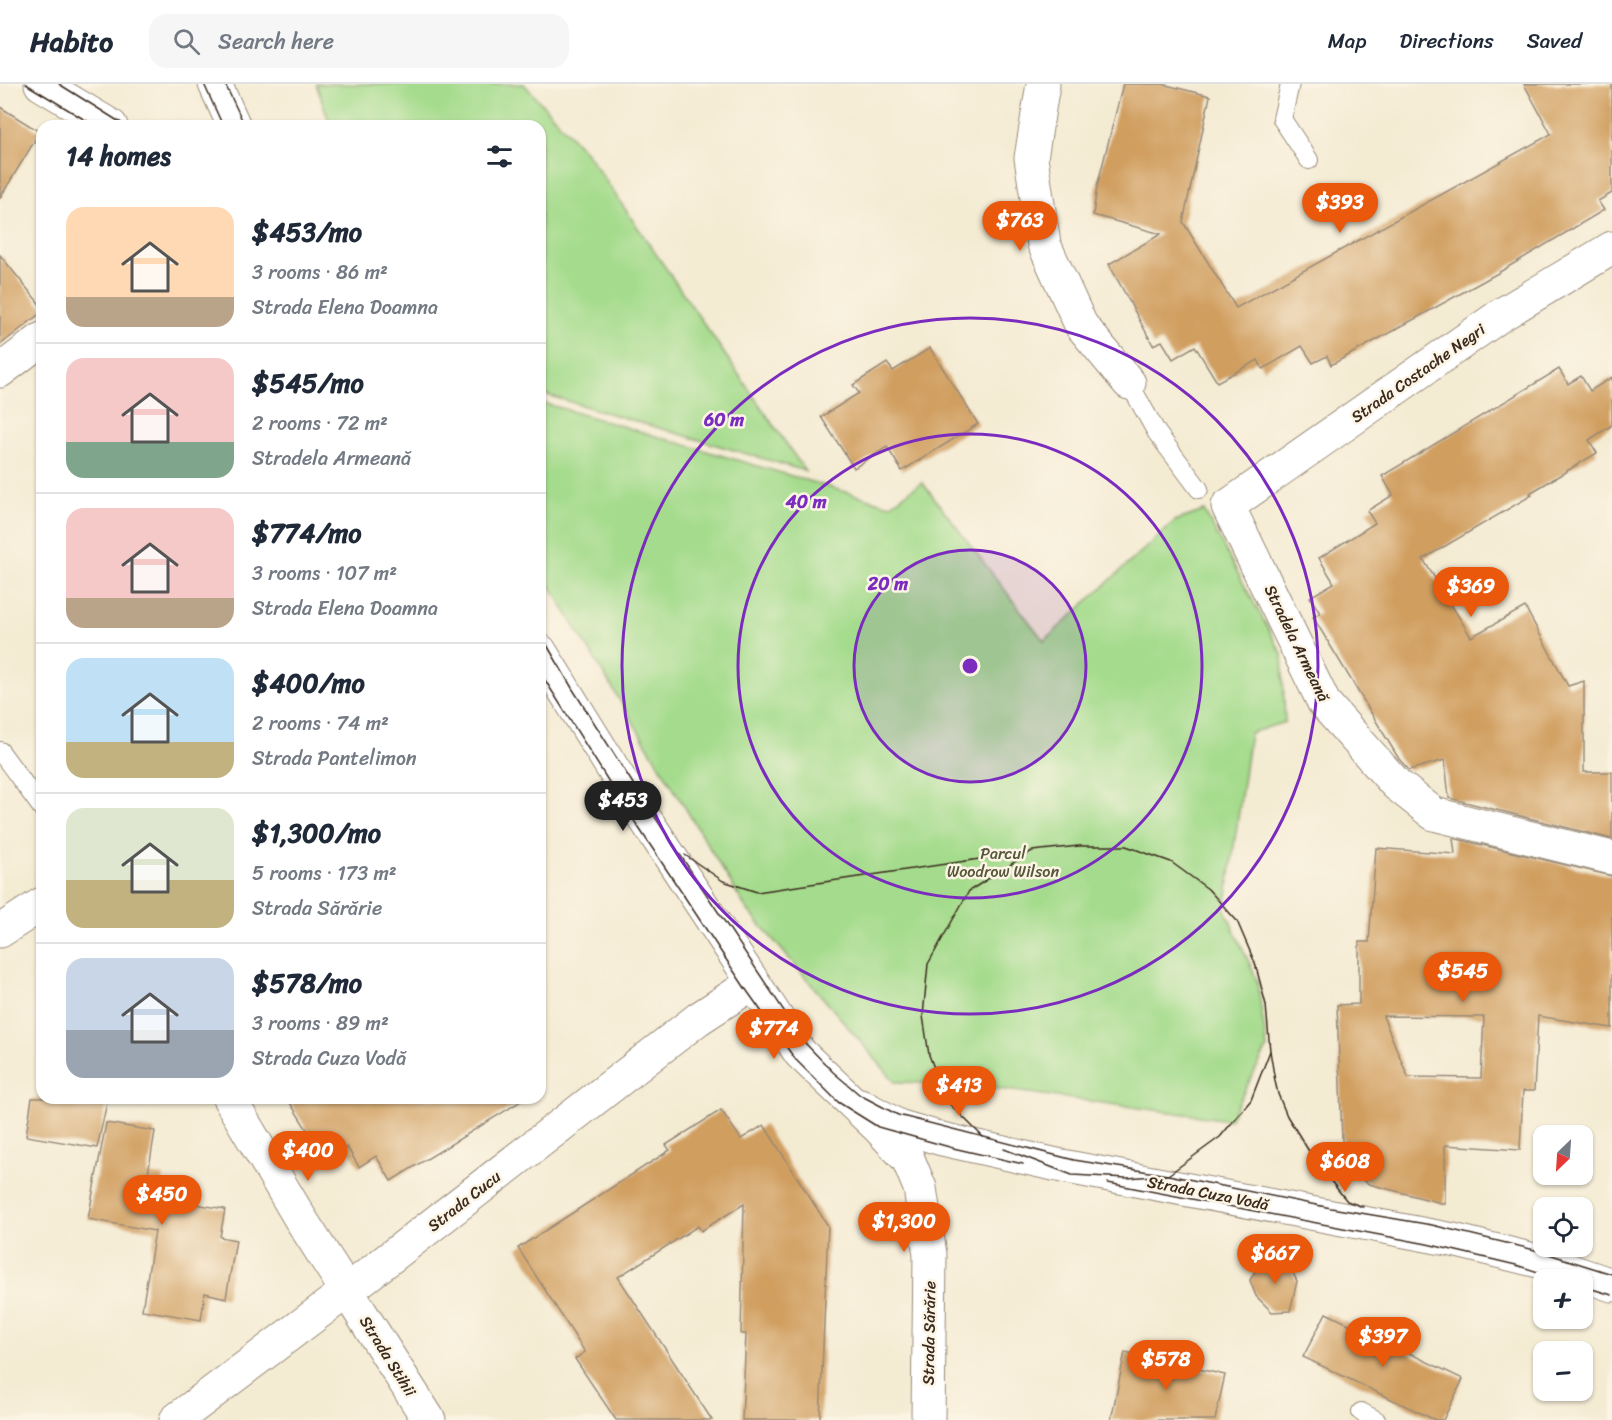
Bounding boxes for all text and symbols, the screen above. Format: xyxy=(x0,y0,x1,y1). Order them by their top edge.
search box xyxy=(149,14,569,68)
text: Habito xyxy=(30,17,113,66)
text: Search here xyxy=(218,22,334,61)
text: Map xyxy=(1328,22,1366,60)
text: Directions xyxy=(1399,22,1494,60)
text: Saved xyxy=(1527,22,1582,60)
icon: search xyxy=(170,25,203,58)
text: 14 homes xyxy=(66,133,171,179)
icon: filters xyxy=(483,140,516,173)
pin: $393 xyxy=(1304,183,1376,234)
text: $393 xyxy=(1316,185,1364,220)
pin: $763 xyxy=(984,201,1056,252)
text: $763 xyxy=(996,203,1044,238)
text: $453/mo xyxy=(252,209,362,255)
icon: home xyxy=(114,231,186,303)
text: 3 rooms · 86 m² xyxy=(252,255,388,290)
text: Strada Elena Doamna xyxy=(252,290,438,325)
street label: Strada Costache Negri xyxy=(1344,315,1492,431)
text: $545/mo xyxy=(252,360,364,406)
icon: home xyxy=(114,382,186,454)
text: 60 m xyxy=(703,404,744,436)
text: 2 rooms · 72 m² xyxy=(252,406,388,441)
text: Stradela Armeană xyxy=(252,441,411,476)
text: 40 m xyxy=(784,486,827,518)
text: $774/mo xyxy=(252,510,362,556)
icon: home xyxy=(114,532,186,604)
text: 3 rooms · 107 m² xyxy=(252,556,397,591)
pin: $369 xyxy=(1435,567,1507,618)
text: 20 m xyxy=(867,568,908,600)
text: $369 xyxy=(1447,569,1495,604)
street label: Stradela Armeană xyxy=(1256,579,1338,707)
text: Strada Elena Doamna xyxy=(252,591,438,626)
centre of rings xyxy=(960,656,980,676)
text: $400/mo xyxy=(252,660,365,706)
icon: home xyxy=(114,682,186,754)
text: 2 rooms · 74 m² xyxy=(252,706,389,741)
text: Strada Pantelimon xyxy=(252,741,417,776)
pin: $453 xyxy=(587,781,659,832)
text: $453 xyxy=(598,783,648,818)
text: $1,300/mo xyxy=(252,810,381,856)
icon: home xyxy=(114,832,186,904)
park label: Parcul Woodrow Wilson xyxy=(947,839,1059,886)
text: 5 rooms · 173 m² xyxy=(252,856,397,891)
text: Strada Sărărie xyxy=(252,891,382,926)
pin: $545 xyxy=(1427,952,1499,1003)
text: $545 xyxy=(1438,954,1488,989)
text: $578/mo xyxy=(252,960,362,1006)
icon: home xyxy=(114,982,186,1054)
text: 3 rooms · 89 m² xyxy=(252,1006,389,1041)
pin: $774 xyxy=(738,1009,810,1060)
text: $774 xyxy=(750,1011,798,1046)
text: Strada Cuza Vodă xyxy=(252,1041,406,1076)
pin: $413 xyxy=(923,1066,995,1117)
text: $413 xyxy=(936,1068,982,1103)
north arrow xyxy=(1533,1125,1593,1185)
map controls xyxy=(1533,1125,1593,1401)
pin: $400 xyxy=(272,1131,344,1182)
text: $400 xyxy=(282,1133,334,1168)
pin: $608 xyxy=(1309,1142,1381,1193)
text: $608 xyxy=(1320,1144,1370,1179)
street label: Strada Cucu xyxy=(421,1162,508,1239)
street label: Strada Cuza Vodă xyxy=(1145,1167,1272,1219)
pin: $450 xyxy=(126,1175,198,1226)
text: $450 xyxy=(137,1177,187,1212)
button: locate xyxy=(1533,1197,1593,1257)
pin: $1,300 xyxy=(855,1202,953,1253)
text: $1,300 xyxy=(872,1204,936,1239)
pin: $667 xyxy=(1239,1234,1311,1285)
text: $667 xyxy=(1251,1236,1299,1271)
button: + xyxy=(1533,1269,1593,1329)
street label: Strada Sărărie xyxy=(914,1281,944,1385)
street label: Strada Stihii xyxy=(352,1310,425,1403)
pin: $397 xyxy=(1347,1317,1419,1368)
text: $397 xyxy=(1359,1319,1407,1354)
pin: $578 xyxy=(1130,1340,1202,1391)
button: − xyxy=(1533,1341,1593,1401)
text: $578 xyxy=(1141,1342,1191,1377)

